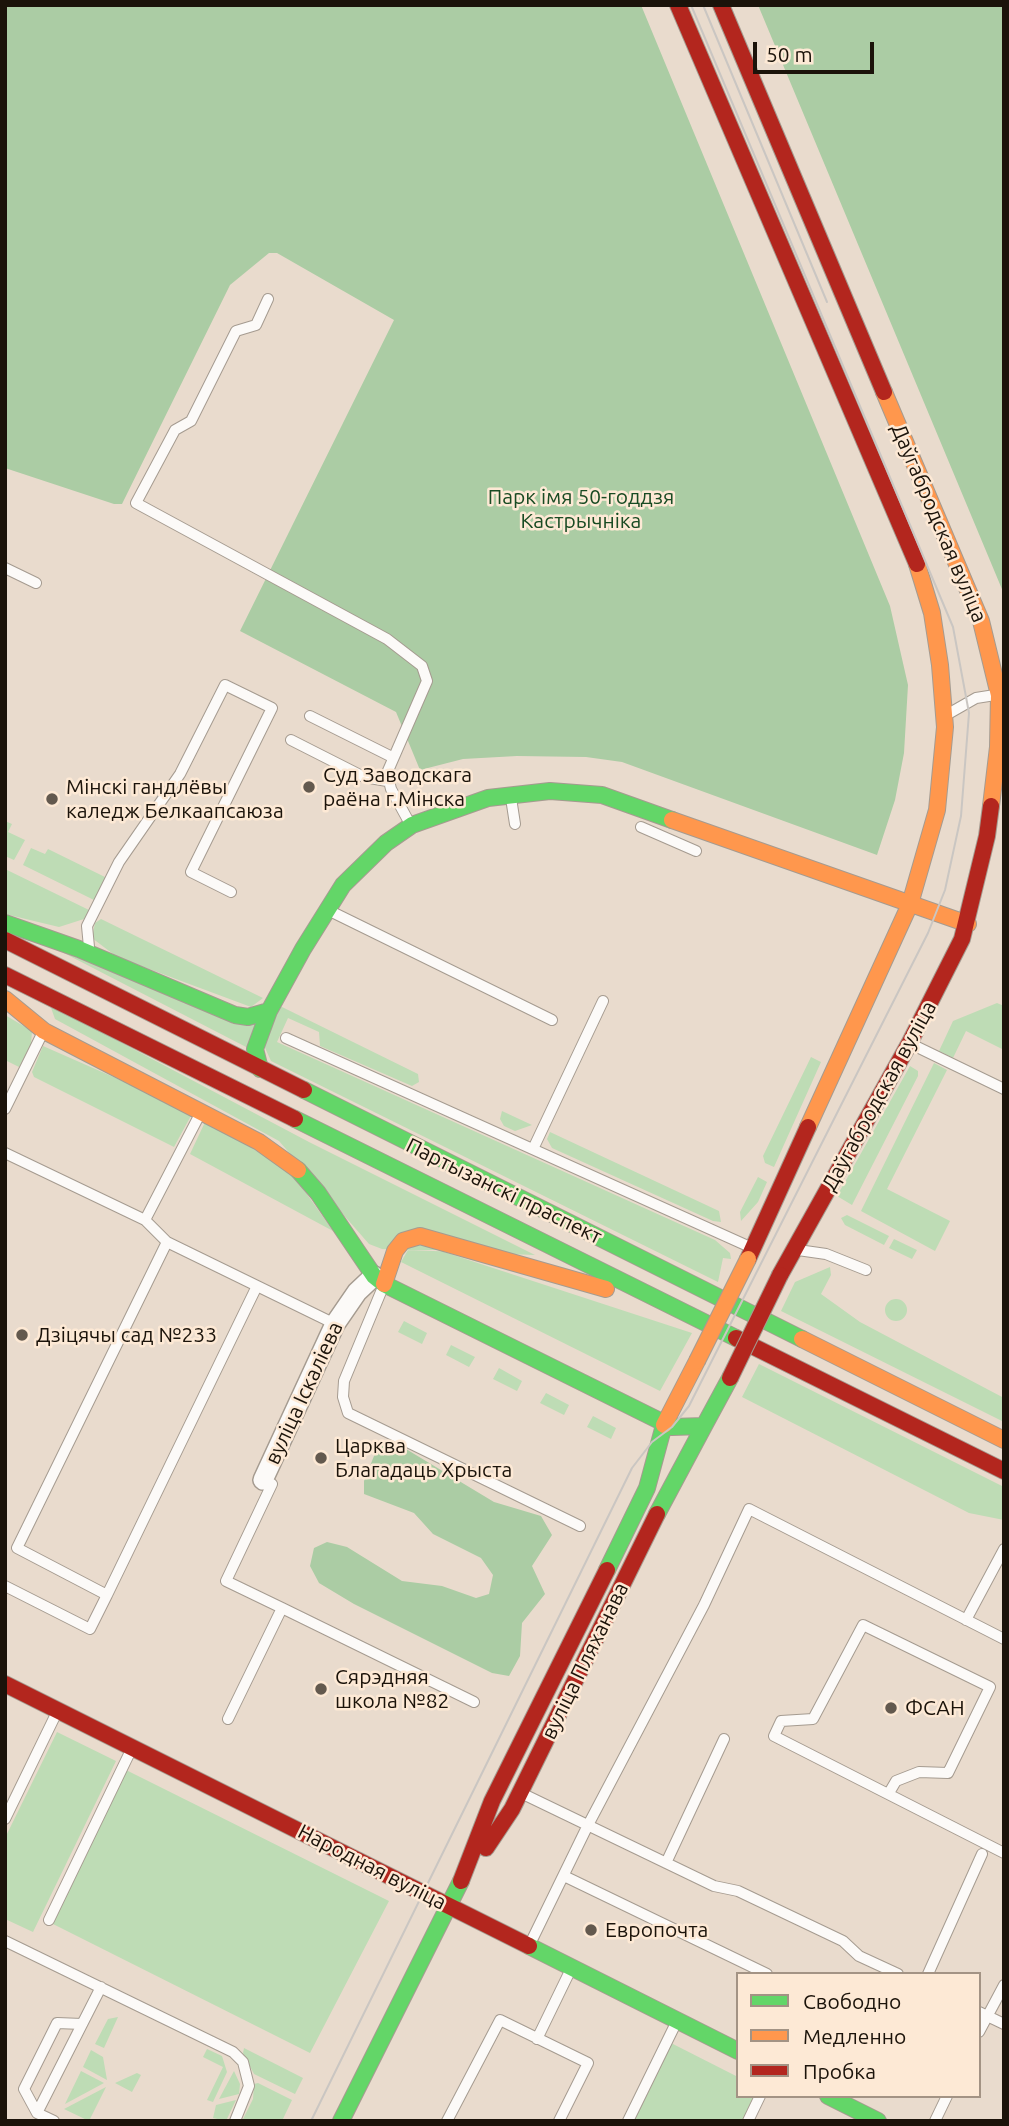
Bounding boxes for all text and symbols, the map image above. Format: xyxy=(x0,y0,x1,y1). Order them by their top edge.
scale bar xyxy=(757,28,878,72)
text: 50 m xyxy=(766,42,813,66)
street label: Даўгабродская вуліца xyxy=(886,420,992,626)
park label: Парк імя 50-годдзя Кастрычніка xyxy=(488,484,674,534)
place label: Суд Заводскага раёна г.Мінска xyxy=(323,762,472,812)
place label: Мінскі гандлёвы каледж Белкаапсаюза xyxy=(66,774,284,824)
marker: Суд Заводскага раёна г.Мінска xyxy=(301,779,317,795)
marker: Мінскі гандлёвы каледж Белкаапсаюза xyxy=(44,791,60,807)
street label: Даўгабродская вуліца xyxy=(816,997,942,1195)
street label: Партызанскі праспект xyxy=(402,1133,606,1249)
street label: вуліца Іскаліева xyxy=(260,1318,348,1468)
place label: Дзіцячы сад №233 xyxy=(36,1322,217,1348)
marker: Дзіцячы сад №233 xyxy=(14,1327,30,1343)
place label: Царква Благадаць Хрыста xyxy=(335,1433,512,1483)
marker: Царква Благадаць Хрыста xyxy=(313,1450,329,1466)
street label: вуліца Пляханава xyxy=(536,1578,634,1744)
place label: Сярэдняя школа №82 xyxy=(335,1664,449,1714)
marker: Сярэдняя школа №82 xyxy=(313,1681,329,1697)
place label: ФСАН xyxy=(905,1695,965,1721)
marker: ФСАН xyxy=(883,1700,899,1716)
street label: Народная вуліца xyxy=(294,1819,450,1915)
place label: Европочта xyxy=(605,1917,708,1943)
marker: Европочта xyxy=(583,1922,599,1938)
legend xyxy=(736,1972,981,2098)
text: Свободно xyxy=(803,1989,901,2013)
text: Медленно xyxy=(803,2024,906,2048)
text: Пробка xyxy=(803,2059,876,2083)

